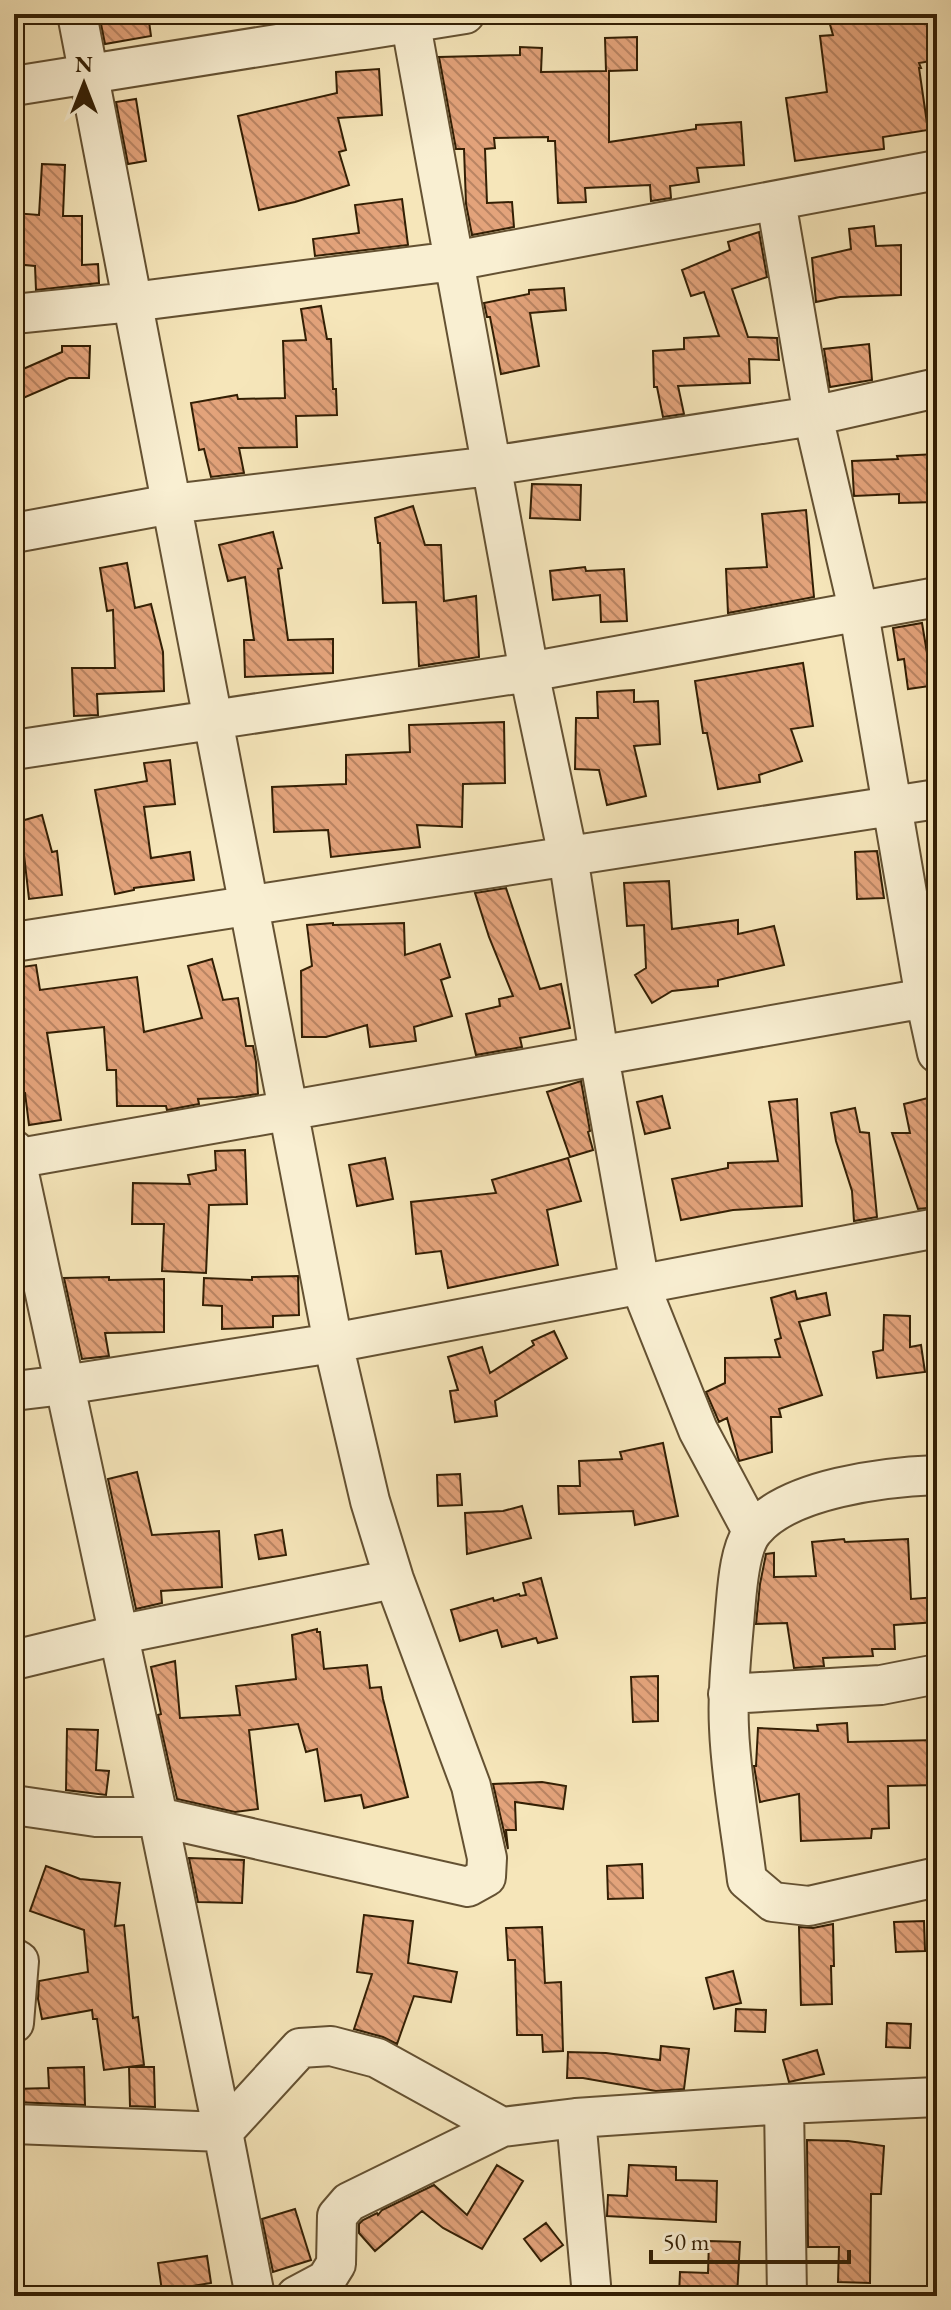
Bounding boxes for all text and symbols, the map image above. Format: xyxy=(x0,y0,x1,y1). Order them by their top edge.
north arrow xyxy=(44,44,124,124)
text: N xyxy=(75,50,93,79)
scale bar xyxy=(651,2214,849,2264)
text: 50 m xyxy=(663,2226,710,2257)

